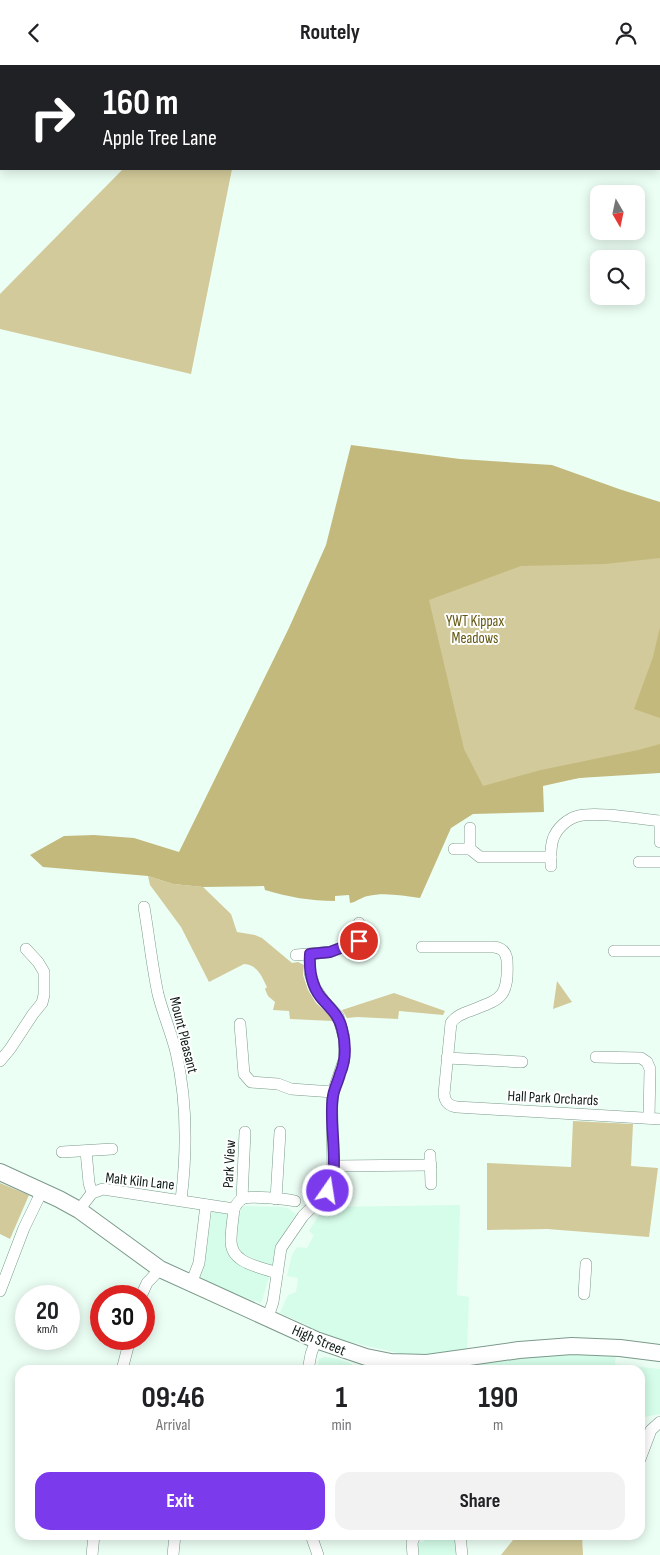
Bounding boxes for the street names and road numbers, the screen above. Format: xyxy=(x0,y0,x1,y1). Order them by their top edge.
street label: Mount Pleasant xyxy=(165,995,202,1076)
street label: Hall Park Orchards xyxy=(507,1087,599,1110)
street label: Park View xyxy=(219,1139,240,1189)
street label: Malt Kiln Lane xyxy=(104,1168,175,1195)
street label: High Street xyxy=(289,1321,349,1360)

